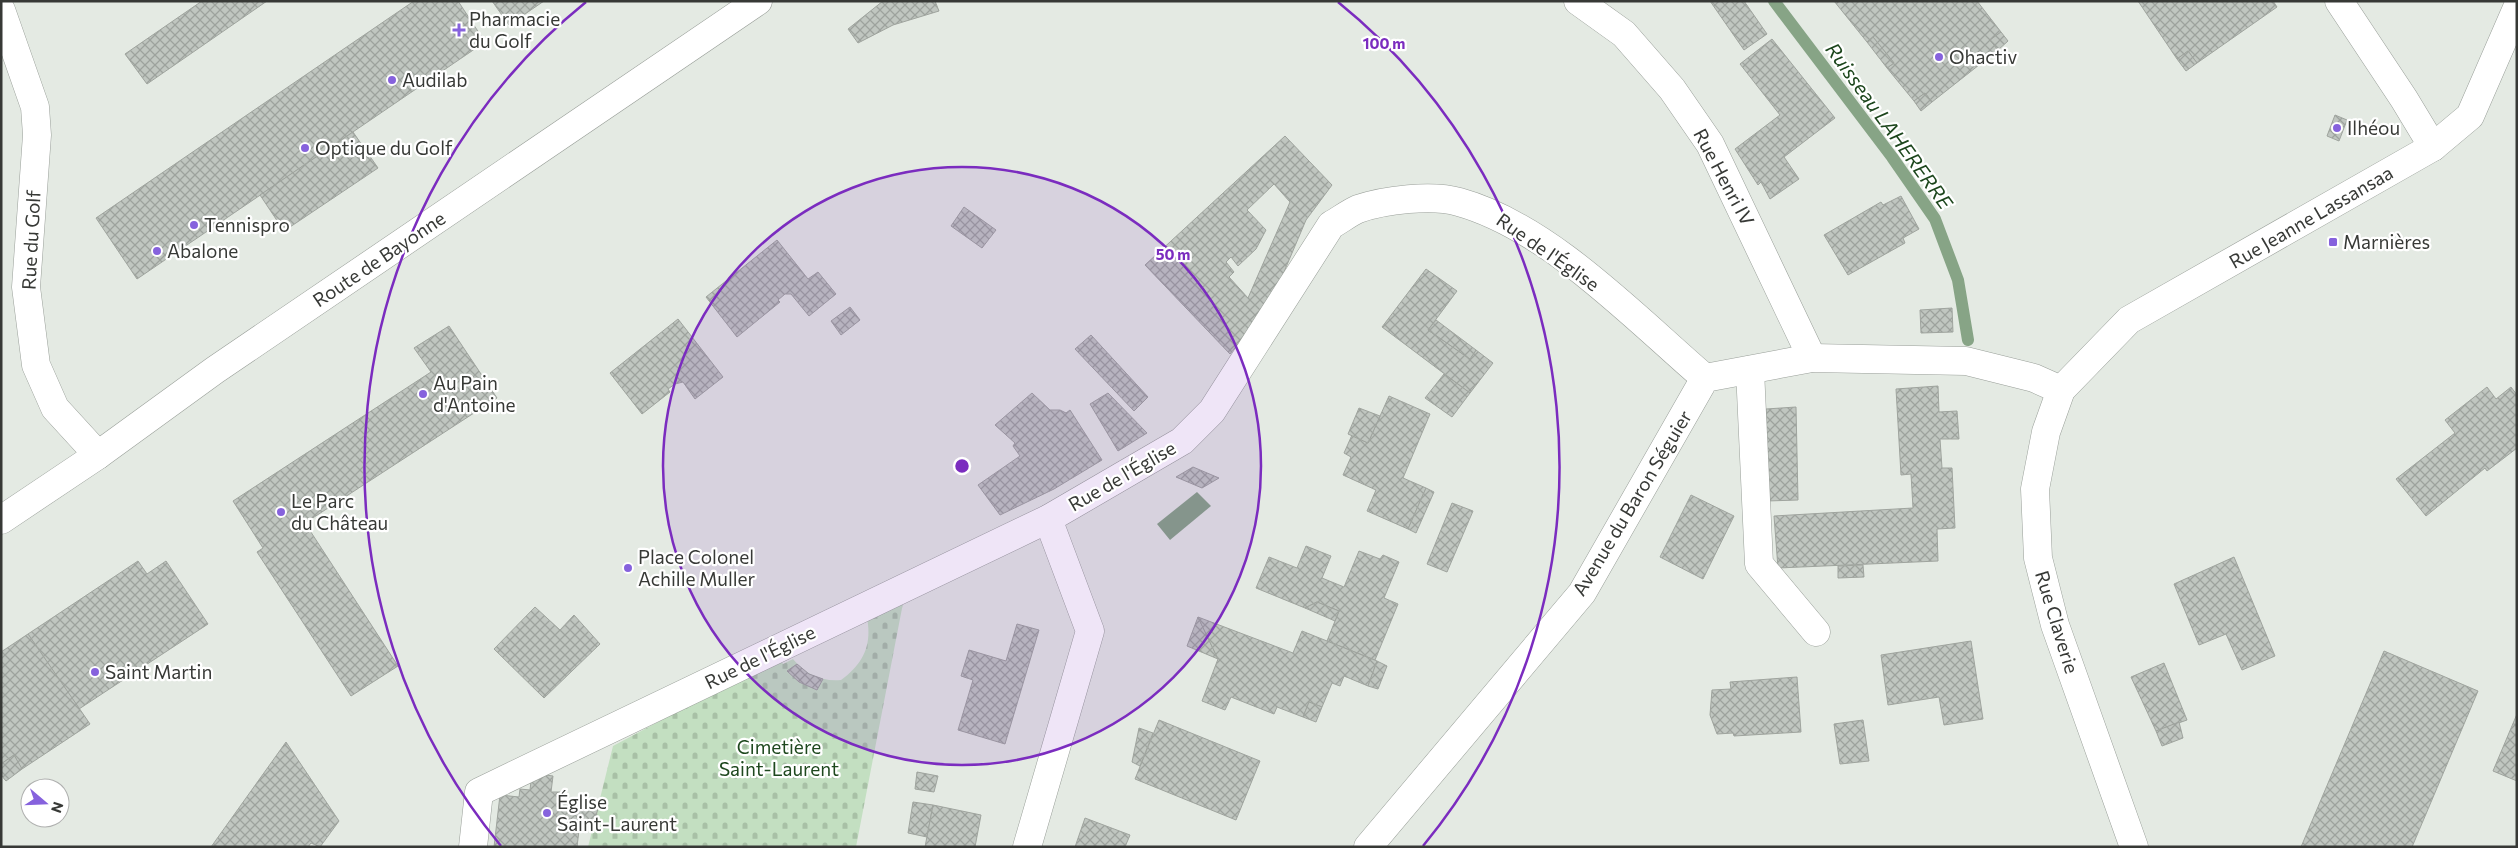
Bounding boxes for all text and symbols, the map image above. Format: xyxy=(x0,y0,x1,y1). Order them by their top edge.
place label: Pharmacie du Golf xyxy=(469,7,560,52)
marker: Pharmacie du Golf xyxy=(453,24,465,36)
text: 100 m xyxy=(1363,34,1405,52)
water label: Ruisseau LAHERERRE xyxy=(1821,38,1959,214)
place label: Ohactiv xyxy=(1949,45,2017,68)
marker: Ohactiv xyxy=(1933,51,1945,63)
place label: Audilab xyxy=(402,68,467,91)
marker: Audilab xyxy=(386,74,398,86)
place label: Ilhéou xyxy=(2347,116,2400,139)
marker: Ilhéou xyxy=(2331,122,2343,134)
street label: Rue Henri IV xyxy=(1689,124,1760,229)
place label: Optique du Golf xyxy=(315,136,453,159)
marker: Optique du Golf xyxy=(299,142,311,154)
street label: Rue Jeanne Lassansaa xyxy=(2225,160,2397,273)
street label: Rue du Golf xyxy=(16,189,45,290)
street label: Route de Bayonne xyxy=(308,206,449,311)
street label: Rue de l'Église xyxy=(1492,208,1604,295)
place label: Tennispro xyxy=(204,213,290,236)
marker: Tennispro xyxy=(188,219,200,231)
place label: Marnières xyxy=(2343,230,2430,253)
marker: Marnières xyxy=(2327,236,2339,248)
place label: Abalone xyxy=(167,239,238,262)
marker: Abalone xyxy=(151,245,163,257)
text: 50 m xyxy=(1156,245,1190,263)
place label: Au Pain d'Antoine xyxy=(433,371,516,416)
marker: Au Pain d'Antoine xyxy=(417,388,429,400)
street label: Avenue du Baron Séguier xyxy=(1567,406,1696,600)
street label: Rue de l'Église xyxy=(1064,436,1180,516)
centre of rings xyxy=(953,457,971,475)
place label: Le Parc du Château xyxy=(291,489,388,534)
marker: Le Parc du Château xyxy=(275,506,287,518)
place label: Place Colonel Achille Muller xyxy=(638,545,756,590)
marker: Place Colonel Achille Muller xyxy=(622,562,634,574)
street label: Rue Claverie xyxy=(2031,568,2084,676)
street label: Rue de l'Église xyxy=(701,620,819,693)
place label: Saint Martin xyxy=(105,660,212,683)
marker: Saint Martin xyxy=(89,666,101,678)
park label: Cimetière Saint-Laurent xyxy=(719,735,839,780)
north arrow xyxy=(20,778,70,828)
place label: Église Saint-Laurent xyxy=(557,790,677,835)
text: N xyxy=(48,800,68,815)
marker: Église Saint-Laurent xyxy=(541,807,553,819)

